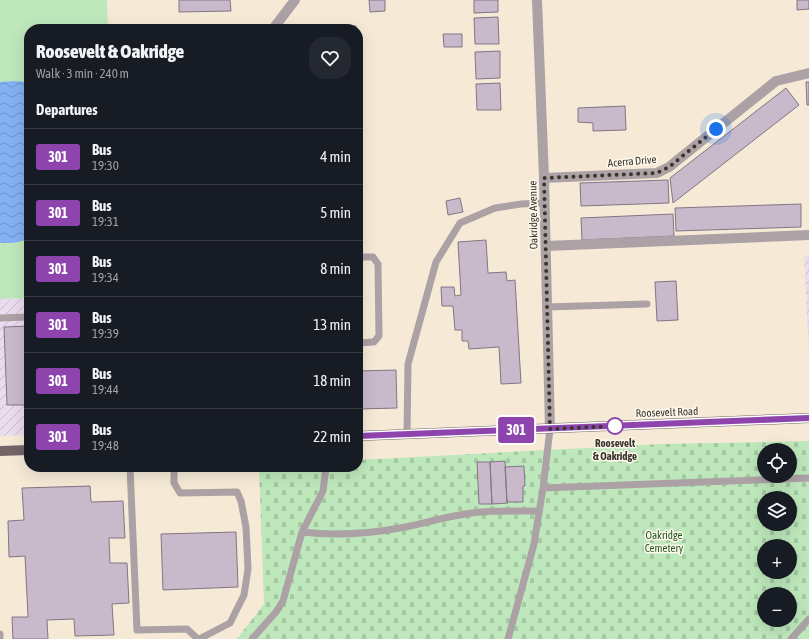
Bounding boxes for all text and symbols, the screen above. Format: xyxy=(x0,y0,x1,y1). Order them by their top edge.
button: heart xyxy=(309,37,351,79)
text: Roosevelt & Oakridge xyxy=(36,40,184,62)
text: Walk · 3 min · 240 m xyxy=(36,66,129,81)
text: Departures xyxy=(36,101,98,118)
your location xyxy=(706,119,726,139)
text: Bus xyxy=(92,141,112,158)
text: 4 min xyxy=(320,148,351,165)
text: 301 xyxy=(48,149,68,165)
street label: Acerra Drive xyxy=(607,153,657,169)
text: 19:30 xyxy=(92,158,119,173)
street label: Oakridge Avenue xyxy=(526,180,540,250)
text: Bus xyxy=(92,197,112,214)
text: 5 min xyxy=(320,204,351,221)
text: 301 xyxy=(48,205,68,221)
text: 19:31 xyxy=(92,214,119,229)
text: Bus xyxy=(92,253,112,270)
text: 8 min xyxy=(320,260,351,277)
text: 301 xyxy=(48,261,68,277)
text: 19:34 xyxy=(92,270,119,285)
text: Bus xyxy=(92,309,112,326)
text: 13 min xyxy=(313,316,351,333)
text: 301 xyxy=(48,317,68,333)
text: 19:39 xyxy=(92,326,119,341)
text: Bus xyxy=(92,365,112,382)
text: 18 min xyxy=(313,372,351,389)
text: 301 xyxy=(48,373,68,389)
text: 19:44 xyxy=(92,382,119,397)
street label: Roosevelt Road xyxy=(635,405,699,419)
line badge: 301 xyxy=(493,417,539,443)
marker: Roosevelt & Oakridge xyxy=(606,417,624,435)
text: Bus xyxy=(92,421,112,438)
text: 301 xyxy=(506,422,526,438)
text: 22 min xyxy=(313,428,351,445)
text: 301 xyxy=(48,429,68,445)
place label: Roosevelt & Oakridge xyxy=(593,437,637,462)
text: 19:48 xyxy=(92,438,119,453)
map controls xyxy=(757,443,797,627)
button: locate xyxy=(757,443,797,483)
button: layers xyxy=(757,491,797,531)
park label: Oakridge Cemetery xyxy=(645,529,684,554)
button: + xyxy=(757,539,797,579)
button: − xyxy=(757,587,797,627)

